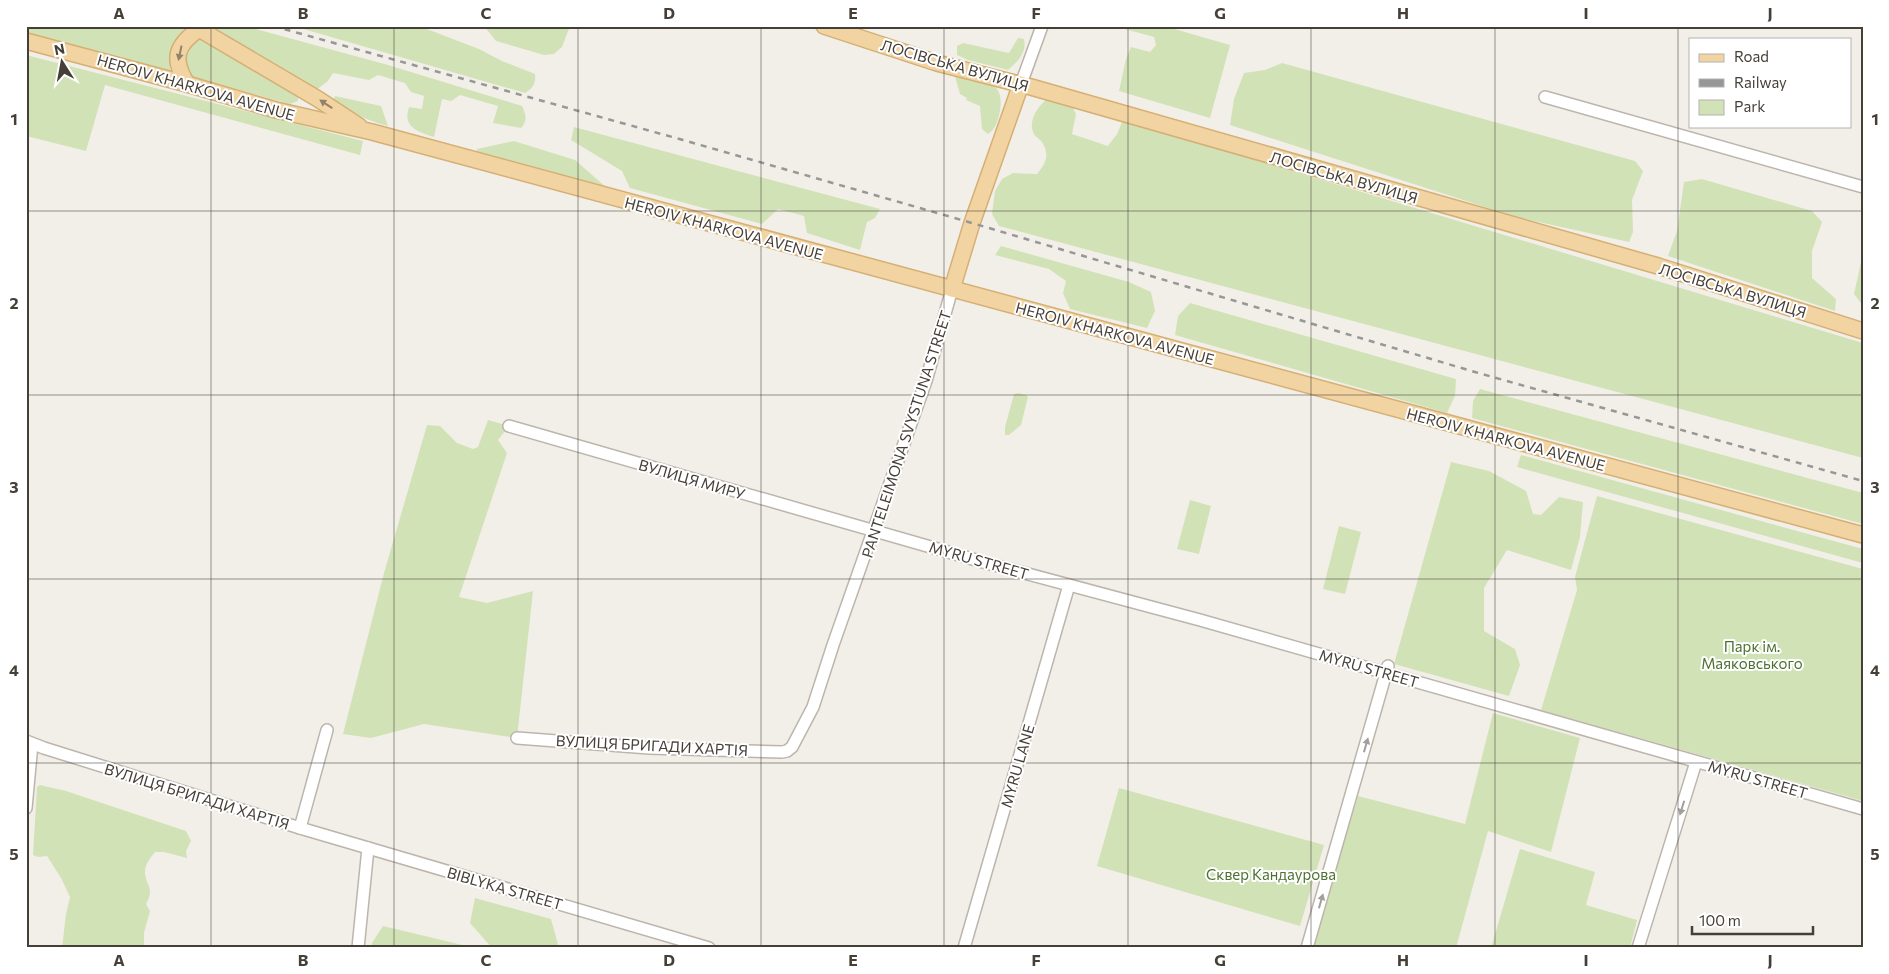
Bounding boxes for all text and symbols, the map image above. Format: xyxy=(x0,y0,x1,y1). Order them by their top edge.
text: A xyxy=(113,3,125,22)
text: B xyxy=(298,3,309,22)
text: C xyxy=(481,3,492,22)
text: D xyxy=(663,3,675,22)
text: E xyxy=(848,3,858,22)
text: F xyxy=(1031,3,1041,22)
text: G xyxy=(1214,3,1226,22)
text: H xyxy=(1397,3,1409,22)
text: I xyxy=(1583,3,1589,22)
text: J xyxy=(1767,3,1773,22)
street label: ЛОСІВСЬКА ВУЛИЦЯ xyxy=(879,35,1031,95)
north arrow xyxy=(38,38,88,88)
legend xyxy=(1689,38,1852,128)
text: N xyxy=(53,39,66,58)
one-way arrow xyxy=(175,46,183,62)
text: Road xyxy=(1734,47,1769,65)
street label: HEROIV KHARKOVA AVENUE xyxy=(95,50,297,124)
text: Railway xyxy=(1734,73,1787,91)
text: Park xyxy=(1734,97,1765,115)
one-way arrow xyxy=(319,99,333,109)
text: 1 xyxy=(10,109,18,128)
text: 1 xyxy=(1871,109,1879,128)
street label: ЛОСІВСЬКА ВУЛИЦЯ xyxy=(1268,147,1420,207)
street label: HEROIV KHARKOVA AVENUE xyxy=(623,193,825,263)
street label: ЛОСІВСЬКА ВУЛИЦЯ xyxy=(1657,259,1809,321)
text: 2 xyxy=(9,293,19,312)
text: 2 xyxy=(1870,293,1880,312)
street label: HEROIV KHARKOVA AVENUE xyxy=(1014,298,1216,368)
street label: PANTELEIMONA SVYSTUNA STREET xyxy=(857,308,955,560)
street label: HEROIV KHARKOVA AVENUE xyxy=(1405,404,1607,474)
street label: ВУЛИЦЯ МИРУ xyxy=(637,455,747,503)
text: 3 xyxy=(9,477,19,496)
text: 3 xyxy=(1870,477,1880,496)
street label: MYRU STREET xyxy=(927,537,1031,583)
park label: Парк ім. Маяковського xyxy=(1701,637,1803,672)
street label: MYRU STREET xyxy=(1317,645,1421,691)
text: 4 xyxy=(9,660,19,679)
text: 4 xyxy=(1870,660,1880,679)
street label: MYRU LANE xyxy=(996,722,1038,810)
street label: ВУЛИЦЯ БРИГАДИ ХАРТІЯ xyxy=(555,731,749,759)
one-way arrow xyxy=(1363,737,1371,752)
street label: MYRU STREET xyxy=(1706,756,1810,802)
street label: ВУЛИЦЯ БРИГАДИ ХАРТІЯ xyxy=(102,759,292,833)
one-way arrow xyxy=(1677,801,1685,816)
text: 5 xyxy=(9,844,19,863)
text: 5 xyxy=(1870,844,1880,863)
street label: BIBLYKA STREET xyxy=(445,863,565,913)
park label: Сквер Кандаурова xyxy=(1206,865,1336,883)
one-way arrow xyxy=(1317,893,1325,908)
scale bar xyxy=(1692,904,1813,936)
text: 100 m xyxy=(1699,911,1741,929)
text: A xyxy=(113,950,125,969)
text: B xyxy=(298,950,309,969)
text: C xyxy=(481,950,492,969)
text: D xyxy=(663,950,675,969)
text: E xyxy=(848,950,858,969)
text: F xyxy=(1031,950,1041,969)
text: G xyxy=(1214,950,1226,969)
text: H xyxy=(1397,950,1409,969)
text: I xyxy=(1583,950,1589,969)
text: J xyxy=(1767,950,1773,969)

